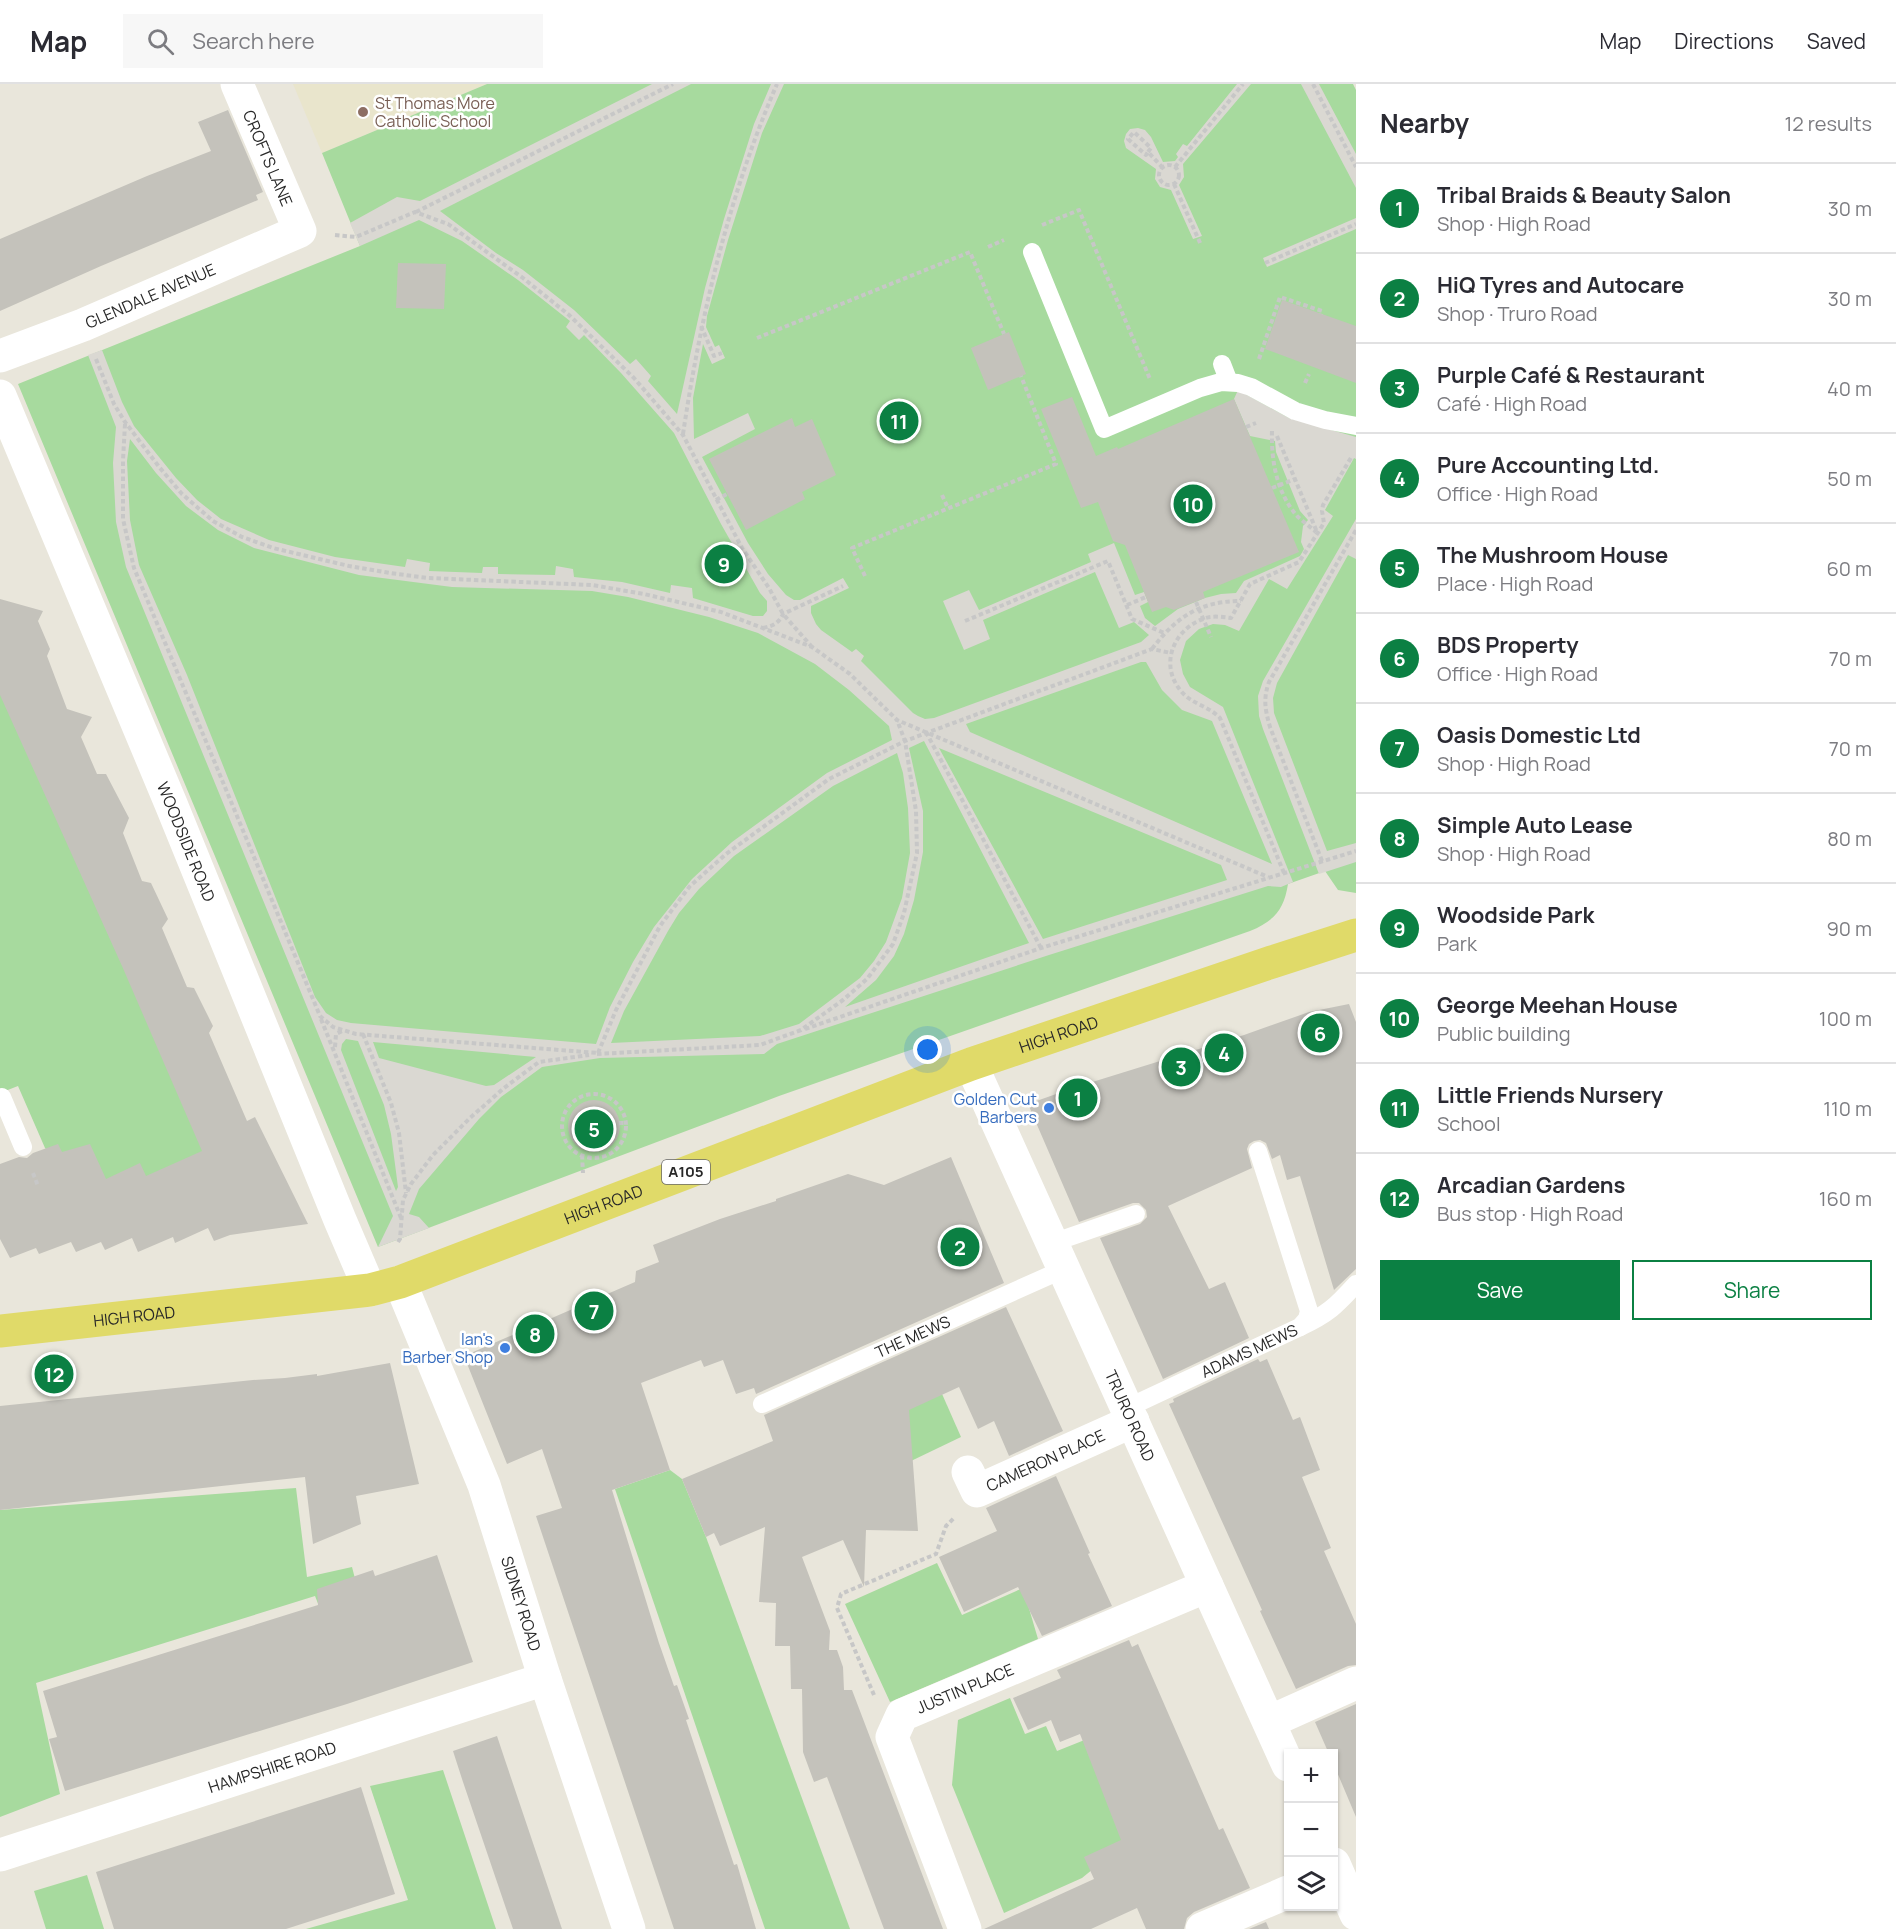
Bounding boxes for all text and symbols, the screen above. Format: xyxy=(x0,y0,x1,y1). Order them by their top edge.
search box xyxy=(123,14,543,68)
text: Map xyxy=(30,22,87,60)
icon: search xyxy=(144,25,177,58)
text: Search here xyxy=(192,26,315,56)
text: Map xyxy=(1600,27,1641,55)
text: Directions xyxy=(1674,27,1774,55)
text: Saved xyxy=(1807,27,1866,55)
place label: St Thomas More Catholic School xyxy=(375,92,495,132)
marker: St Thomas More Catholic School xyxy=(356,105,370,119)
text: Nearby xyxy=(1380,105,1469,141)
street label: CROFTS LANE xyxy=(238,107,298,209)
text: 12 results xyxy=(1785,110,1872,137)
text: Tribal Braids & Beauty Salon xyxy=(1437,180,1731,210)
text: 1 xyxy=(1395,195,1404,222)
text: 30 m xyxy=(1828,195,1872,222)
text: Shop · High Road xyxy=(1437,210,1591,237)
street label: GLENDALE AVENUE xyxy=(82,258,219,334)
text: HiQ Tyres and Autocare xyxy=(1437,270,1684,300)
text: 2 xyxy=(1394,285,1405,312)
text: 30 m xyxy=(1828,285,1872,312)
text: Shop · Truro Road xyxy=(1437,300,1598,327)
text: Purple Café & Restaurant xyxy=(1437,360,1705,390)
text: 3 xyxy=(1394,375,1405,402)
text: 40 m xyxy=(1827,375,1872,402)
text: Café · High Road xyxy=(1437,390,1587,417)
pin: 11 xyxy=(880,398,918,444)
text: Pure Accounting Ltd. xyxy=(1437,450,1659,480)
text: 4 xyxy=(1393,465,1406,492)
text: 50 m xyxy=(1827,465,1872,492)
text: Office · High Road xyxy=(1437,480,1598,507)
pin: 10 xyxy=(1174,482,1212,526)
text: The Mushroom House xyxy=(1437,540,1668,570)
pin: 9 xyxy=(704,542,744,586)
text: 5 xyxy=(1394,555,1405,582)
text: 60 m xyxy=(1826,555,1872,582)
text: Place · High Road xyxy=(1437,570,1593,597)
text: BDS Property xyxy=(1437,630,1578,660)
text: 6 xyxy=(1393,645,1406,672)
text: 70 m xyxy=(1829,645,1872,672)
text: Office · High Road xyxy=(1437,660,1598,687)
text: Oasis Domestic Ltd xyxy=(1437,720,1641,750)
text: 7 xyxy=(1394,735,1405,762)
text: 70 m xyxy=(1829,735,1872,762)
text: Shop · High Road xyxy=(1437,750,1591,777)
street label: WOODSIDE ROAD xyxy=(152,778,221,905)
text: Simple Auto Lease xyxy=(1437,810,1633,840)
text: 8 xyxy=(1393,825,1406,852)
text: 80 m xyxy=(1827,825,1872,852)
text: Shop · High Road xyxy=(1437,840,1591,867)
text: Woodside Park xyxy=(1437,900,1594,930)
text: 9 xyxy=(1393,915,1406,942)
text: 90 m xyxy=(1826,915,1872,942)
text: Park xyxy=(1437,930,1477,957)
text: George Meehan House xyxy=(1437,990,1678,1020)
text: 10 xyxy=(1389,1005,1410,1032)
text: 100 m xyxy=(1819,1005,1872,1032)
pin: 6 xyxy=(1300,1010,1340,1056)
street label: HIGH ROAD xyxy=(1016,1011,1101,1058)
text: Public building xyxy=(1437,1020,1571,1047)
pin: 4 xyxy=(1204,1030,1244,1076)
your location xyxy=(913,1035,942,1064)
pin: 3 xyxy=(1162,1044,1200,1090)
pin: 1 xyxy=(1058,1076,1098,1120)
text: Little Friends Nursery xyxy=(1437,1080,1663,1110)
place label: Golden Cut Barbers xyxy=(954,1088,1037,1128)
text: 11 xyxy=(1391,1095,1408,1122)
text: 110 m xyxy=(1823,1095,1872,1122)
marker: Golden Cut Barbers xyxy=(1042,1101,1056,1115)
pin: 5 xyxy=(574,1106,614,1152)
text: School xyxy=(1437,1110,1501,1137)
road number: A105 xyxy=(662,1160,710,1184)
text: Arcadian Gardens xyxy=(1437,1170,1626,1200)
street label: HIGH ROAD xyxy=(561,1179,646,1229)
text: 12 xyxy=(1389,1185,1410,1212)
text: 160 m xyxy=(1819,1185,1872,1212)
text: Bus stop · High Road xyxy=(1437,1200,1623,1227)
pin: 2 xyxy=(940,1224,980,1270)
button: Save xyxy=(1380,1260,1620,1320)
button: Share xyxy=(1632,1260,1872,1320)
pin: 7 xyxy=(574,1288,614,1334)
street label: HIGH ROAD xyxy=(92,1301,177,1332)
street label: THE MEWS xyxy=(872,1310,954,1363)
pin: 8 xyxy=(516,1312,554,1356)
street label: ADAMS MEWS xyxy=(1197,1319,1301,1383)
place label: Ian's Barber Shop xyxy=(402,1328,493,1368)
marker: Ian's Barber Shop xyxy=(498,1341,512,1355)
pin: 12 xyxy=(34,1352,74,1396)
street label: TRURO ROAD xyxy=(1100,1367,1160,1465)
street label: CAMERON PLACE xyxy=(983,1424,1108,1497)
street label: SIDNEY ROAD xyxy=(496,1553,547,1654)
street label: JUSTIN PLACE xyxy=(913,1658,1017,1719)
street label: HAMPSHIRE ROAD xyxy=(205,1736,339,1798)
map controls xyxy=(1284,1749,1338,1911)
button: + xyxy=(1284,1749,1338,1803)
button: − xyxy=(1284,1803,1338,1857)
button: layers xyxy=(1284,1857,1338,1911)

